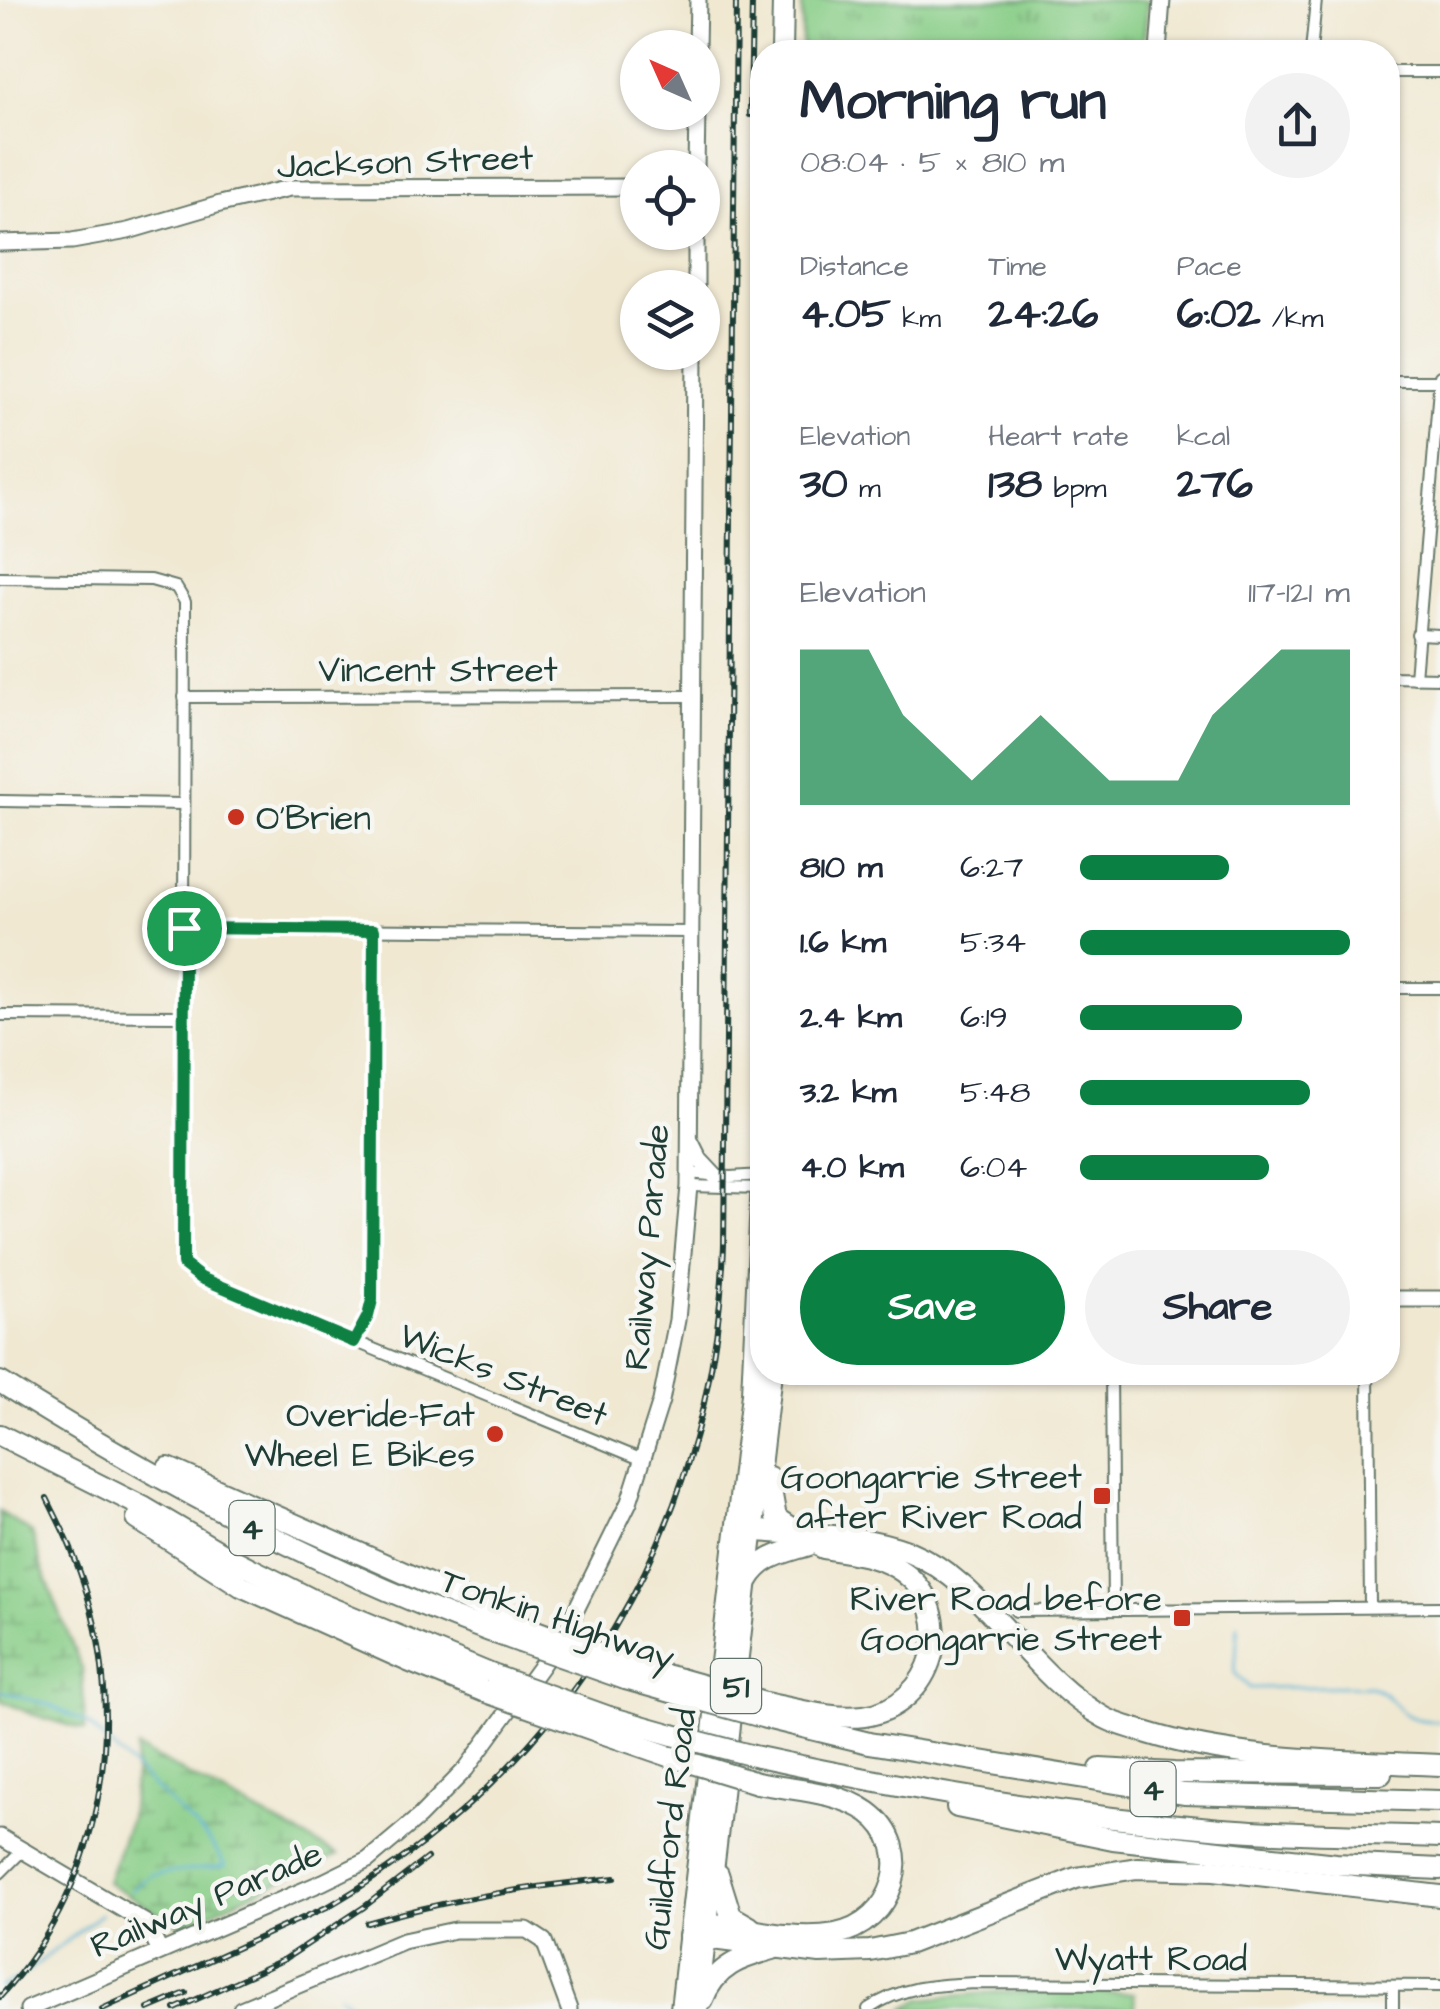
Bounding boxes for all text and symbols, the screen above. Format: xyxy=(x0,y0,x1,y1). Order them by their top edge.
north arrow xyxy=(620,30,720,130)
map controls xyxy=(620,30,720,370)
text: Morning run xyxy=(800,64,1106,140)
button: share xyxy=(1245,73,1350,178)
street label: Jackson Street xyxy=(276,134,534,191)
text: 08:04 · 5 × 810 m xyxy=(800,140,1064,185)
button: locate xyxy=(620,150,720,250)
text: Distance xyxy=(800,247,909,286)
text: Time xyxy=(988,247,1047,286)
text: Pace xyxy=(1177,247,1242,286)
button: layers xyxy=(620,270,720,370)
text: 4.05 xyxy=(800,286,891,344)
text: 24:26 xyxy=(988,286,1098,344)
text: 6:02 xyxy=(1177,286,1261,344)
text: km xyxy=(891,299,941,338)
text: /km xyxy=(1261,299,1324,338)
text: Elevation xyxy=(800,417,910,456)
text: Heart rate xyxy=(988,417,1129,456)
text: kcal xyxy=(1177,417,1230,456)
text: 30 xyxy=(800,456,848,514)
text: 138 xyxy=(988,456,1042,514)
text: 276 xyxy=(1177,456,1253,514)
text: m xyxy=(848,469,881,508)
text: bpm xyxy=(1042,469,1107,508)
text: Elevation xyxy=(800,570,926,615)
text: 117–121 m xyxy=(1248,570,1350,615)
street label: Vincent Street xyxy=(318,646,558,695)
place label: O’Brien xyxy=(256,794,371,843)
marker: O’Brien xyxy=(225,806,247,828)
text: 810 m xyxy=(800,845,883,890)
text: 6:27 xyxy=(960,845,1023,890)
pin xyxy=(142,886,227,971)
icon: arrive xyxy=(157,901,212,956)
text: 1.6 km xyxy=(800,920,886,965)
text: 5:34 xyxy=(960,920,1026,965)
text: 2.4 km xyxy=(800,995,902,1040)
text: 6:19 xyxy=(960,995,1008,1040)
text: 3.2 km xyxy=(800,1070,896,1115)
text: 5:48 xyxy=(960,1070,1031,1115)
street label: Railway Parade xyxy=(612,1122,684,1372)
text: 4.0 km xyxy=(800,1145,904,1190)
text: 6:04 xyxy=(960,1145,1027,1190)
button: Save xyxy=(800,1250,1065,1365)
button: Share xyxy=(1085,1250,1350,1365)
street label: Wicks Street xyxy=(392,1311,615,1440)
place label: Overide-Fat Wheel E Bikes xyxy=(244,1391,475,1480)
marker: Overide-Fat Wheel E Bikes xyxy=(484,1423,506,1445)
place label: Goongarrie Street after River Road xyxy=(780,1453,1082,1542)
marker: Goongarrie Street after River Road xyxy=(1091,1485,1113,1507)
road number: 4 xyxy=(230,1501,274,1555)
street label: Tonkin Highway xyxy=(433,1556,681,1684)
place label: River Road before Goongarrie Street xyxy=(850,1575,1162,1666)
marker: River Road before Goongarrie Street xyxy=(1171,1607,1193,1629)
road number: 51 xyxy=(711,1659,761,1713)
street label: Guildford Road xyxy=(631,1706,710,1953)
road number: 4 xyxy=(1130,1762,1176,1816)
street label: Railway Parade xyxy=(83,1830,330,1972)
street label: Wyatt Road xyxy=(1055,1935,1247,1985)

